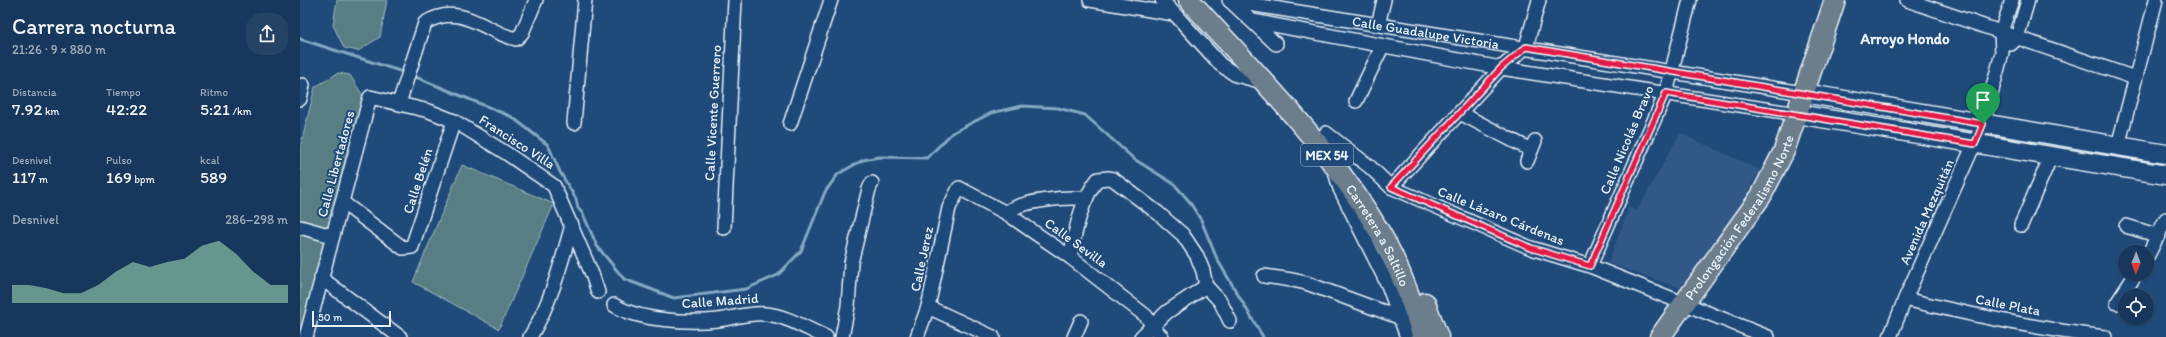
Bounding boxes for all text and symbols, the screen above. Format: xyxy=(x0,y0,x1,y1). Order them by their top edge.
street label: Calle Guadalupe Victoria xyxy=(1351,12,1500,53)
text: Carrera nocturna xyxy=(12,13,176,40)
button: share xyxy=(246,13,288,55)
district label: Arroyo Hondo xyxy=(1859,30,1950,49)
text: 21:26 · 9 × 880 m xyxy=(12,42,106,57)
street label: Calle Vicente Guerrero xyxy=(701,45,725,181)
street label: Calle Nicolás Bravo xyxy=(1596,83,1658,197)
pin xyxy=(1966,83,2000,124)
text: Distancia xyxy=(12,86,56,99)
text: Tiempo xyxy=(106,86,140,99)
text: Ritmo xyxy=(200,86,228,99)
icon: arrive xyxy=(1972,89,1994,111)
text: 7.92 xyxy=(12,99,42,119)
text: 42:22 xyxy=(106,99,147,119)
text: 5:21 xyxy=(200,99,230,119)
text: km xyxy=(42,105,59,118)
text: /km xyxy=(230,105,252,118)
street label: Calle Libertadores xyxy=(314,109,358,219)
street label: Francisco Villa xyxy=(476,111,558,173)
street label: Prolongación Federalismo Norte xyxy=(1681,132,1797,303)
road number: MEX 54 xyxy=(1301,144,1353,166)
street label: Calle Belén xyxy=(399,146,437,216)
text: Desnivel xyxy=(12,154,52,167)
text: Pulso xyxy=(106,154,132,167)
text: kcal xyxy=(200,154,220,167)
street label: Avenida Mezquitán xyxy=(1896,156,1958,268)
text: 117 xyxy=(12,167,36,187)
text: 169 xyxy=(106,167,132,187)
text: 589 xyxy=(200,167,227,187)
text: m xyxy=(36,173,48,186)
text: bpm xyxy=(132,173,155,186)
street label: Carretera a Saltillo xyxy=(1342,181,1413,289)
street label: Calle Lázaro Cárdenas xyxy=(1435,183,1567,249)
text: Desnivel xyxy=(12,212,59,227)
text: 286–298 m xyxy=(225,212,288,227)
street label: Calle Sevilla xyxy=(1041,215,1111,272)
street label: Calle Jerez xyxy=(907,225,937,293)
north arrow xyxy=(2118,245,2154,281)
map controls xyxy=(2118,245,2154,325)
button: locate xyxy=(2118,289,2154,325)
street label: Calle Madrid xyxy=(681,290,759,312)
street label: Calle Plata xyxy=(1974,290,2043,320)
scale bar xyxy=(312,309,391,328)
text: 50 m xyxy=(318,311,342,324)

